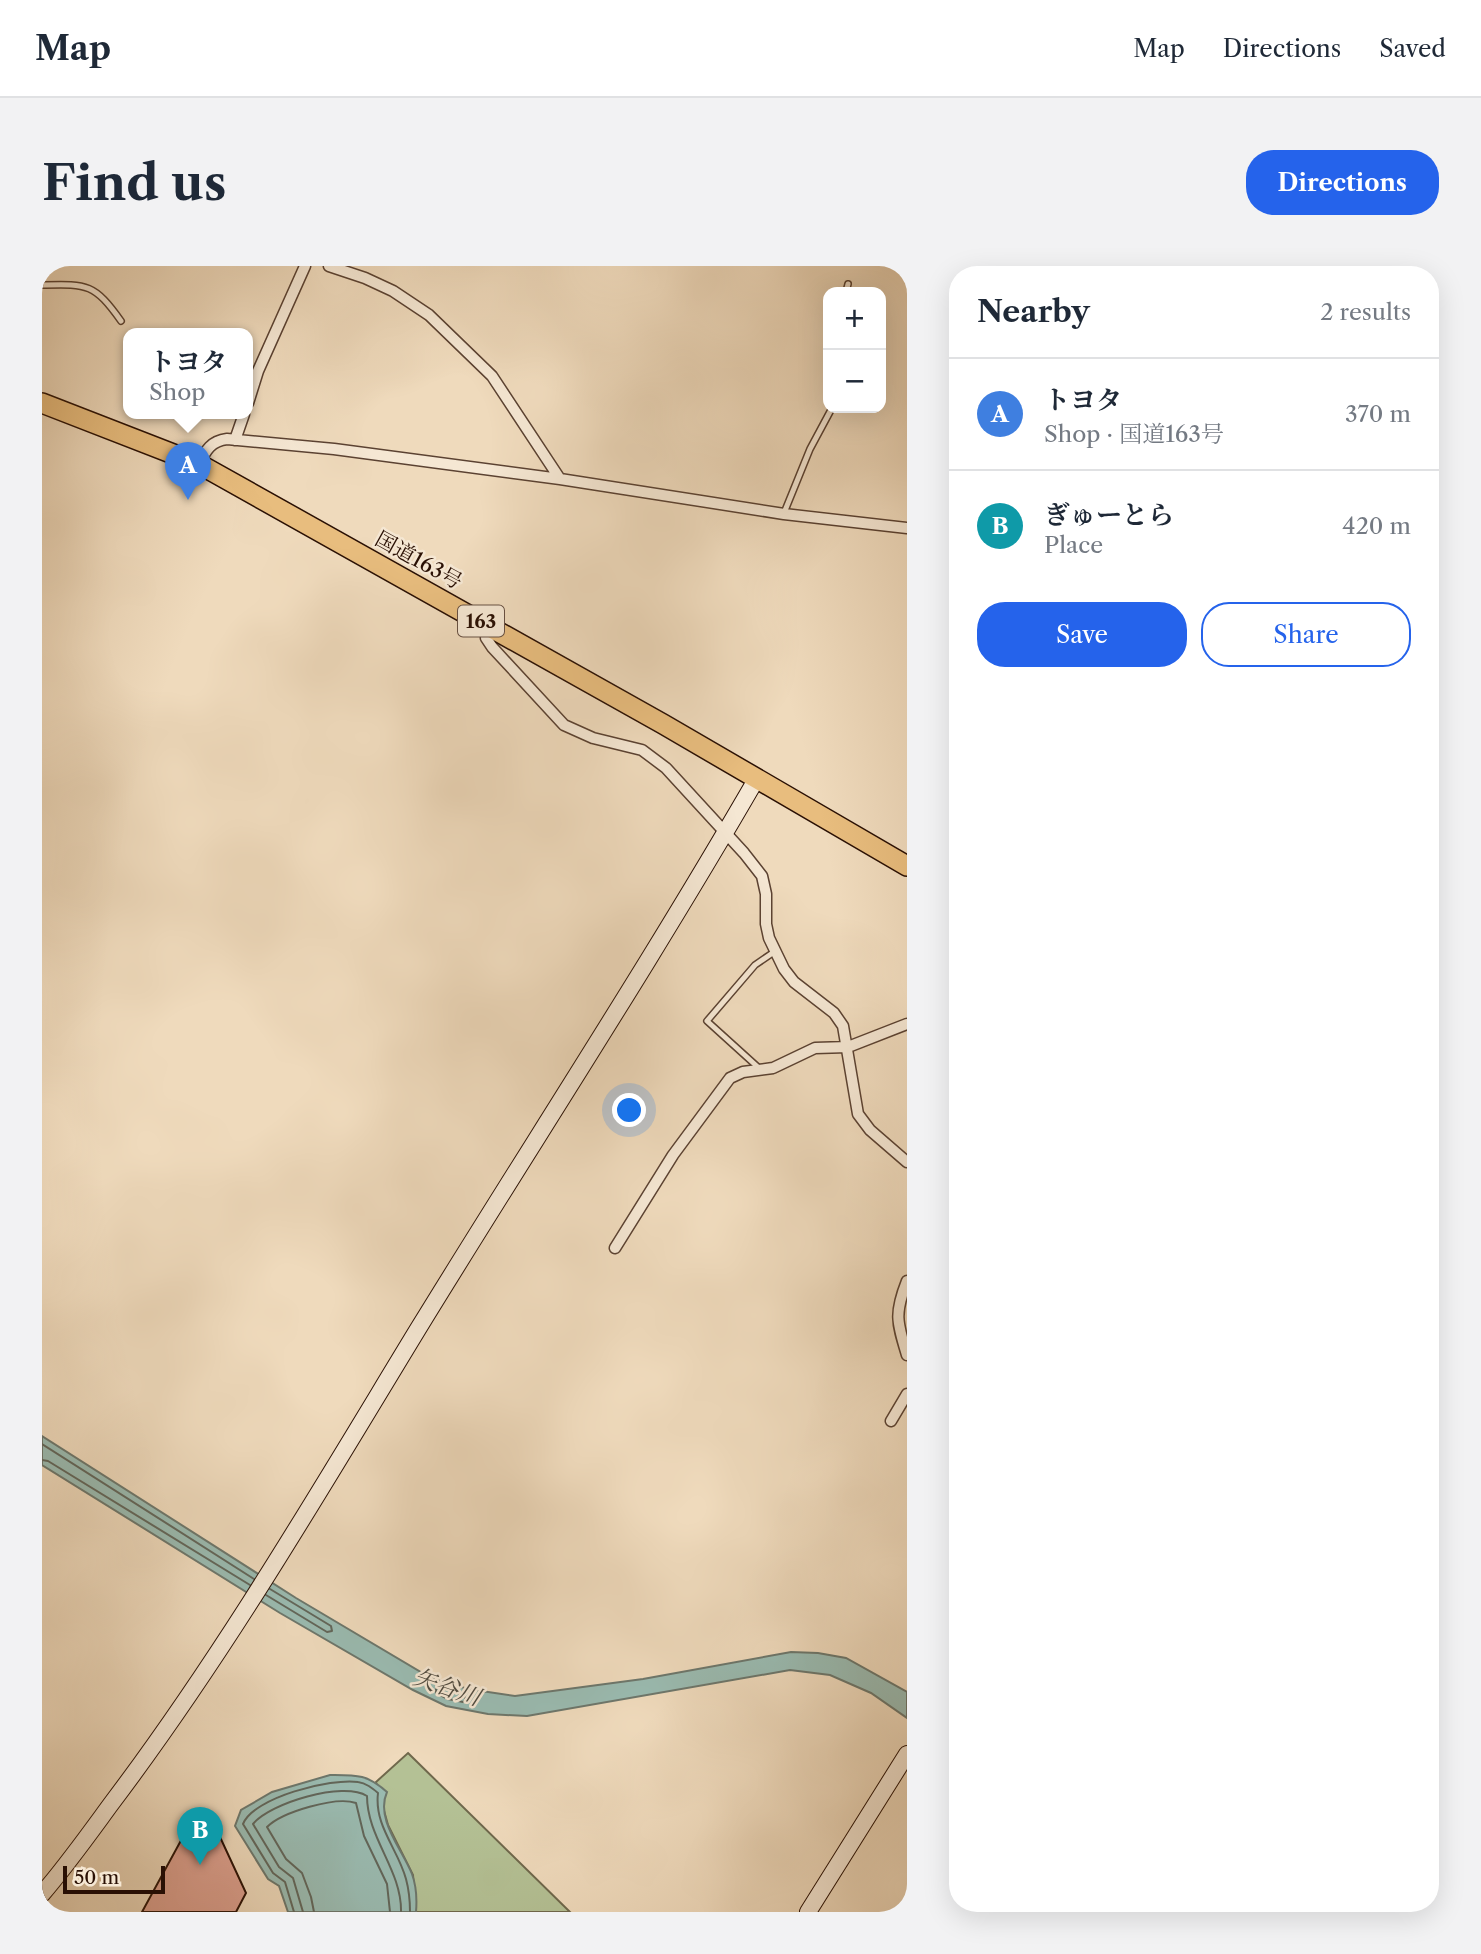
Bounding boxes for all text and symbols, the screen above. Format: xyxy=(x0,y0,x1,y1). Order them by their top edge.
text: Map xyxy=(35,28,111,69)
text: Map xyxy=(1133,34,1185,63)
text: Directions xyxy=(1223,34,1341,63)
text: Saved xyxy=(1379,34,1446,63)
button: Directions xyxy=(1246,150,1439,215)
text: Find us xyxy=(42,152,226,213)
map controls xyxy=(823,287,886,413)
button: + xyxy=(823,287,886,350)
text: Nearby xyxy=(977,293,1090,330)
text: 2 results xyxy=(1320,298,1411,326)
popup xyxy=(123,328,253,419)
text: トヨタ xyxy=(149,346,227,378)
button: − xyxy=(823,350,886,413)
text: Shop xyxy=(149,378,205,406)
text: トヨタ xyxy=(1044,384,1122,416)
text: A xyxy=(991,400,1009,428)
text: 370 m xyxy=(1345,400,1411,428)
text: Shop · 国道163号 xyxy=(1044,420,1224,448)
pin: A xyxy=(165,442,211,500)
text: ぎゅーとら xyxy=(1044,499,1174,531)
text: B xyxy=(991,512,1009,540)
text: 420 m xyxy=(1342,512,1411,540)
street label: 国道163号 xyxy=(371,526,467,594)
text: Place xyxy=(1044,531,1103,559)
button: Save xyxy=(977,602,1187,667)
button: Share xyxy=(1201,602,1411,667)
road number: 163 xyxy=(458,606,504,636)
your location xyxy=(612,1093,646,1127)
water label: 矢谷川 xyxy=(410,1663,487,1712)
pin: B xyxy=(177,1807,223,1865)
scale bar xyxy=(63,1863,164,1895)
text: 50 m xyxy=(74,1866,119,1889)

